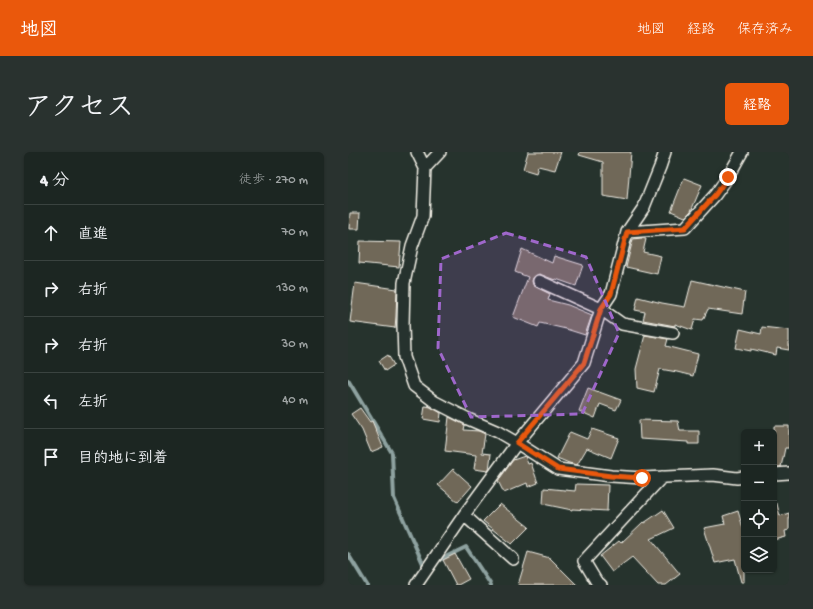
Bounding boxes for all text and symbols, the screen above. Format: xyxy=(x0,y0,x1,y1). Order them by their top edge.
text: 地図 xyxy=(20,20,58,43)
text: 地図 xyxy=(637,22,665,39)
text: 経路 xyxy=(687,22,715,39)
text: 保存済み xyxy=(737,22,793,39)
button: 経路 xyxy=(725,83,789,125)
text: アクセス xyxy=(24,93,134,126)
route end xyxy=(719,168,737,186)
text: 4 分 xyxy=(40,172,69,192)
text: 徒歩 · 270 m xyxy=(239,173,308,188)
icon: ahead xyxy=(40,222,62,244)
text: 70 m xyxy=(282,225,308,240)
text: 直進 xyxy=(78,226,108,244)
icon: right xyxy=(40,278,62,300)
text: 130 m xyxy=(276,281,308,296)
text: 右折 xyxy=(78,282,108,300)
icon: right xyxy=(40,334,62,356)
text: 30 m xyxy=(282,337,308,352)
text: 右折 xyxy=(78,338,108,356)
icon: left xyxy=(40,390,62,412)
text: 40 m xyxy=(282,393,308,408)
text: 左折 xyxy=(78,394,108,412)
map controls xyxy=(741,429,777,573)
button: + xyxy=(741,429,777,465)
icon: arrive xyxy=(40,446,62,468)
text: 目的地に到着 xyxy=(78,450,168,468)
button: − xyxy=(741,465,777,501)
route start xyxy=(633,469,651,487)
button: locate xyxy=(741,501,777,537)
button: layers xyxy=(741,537,777,573)

